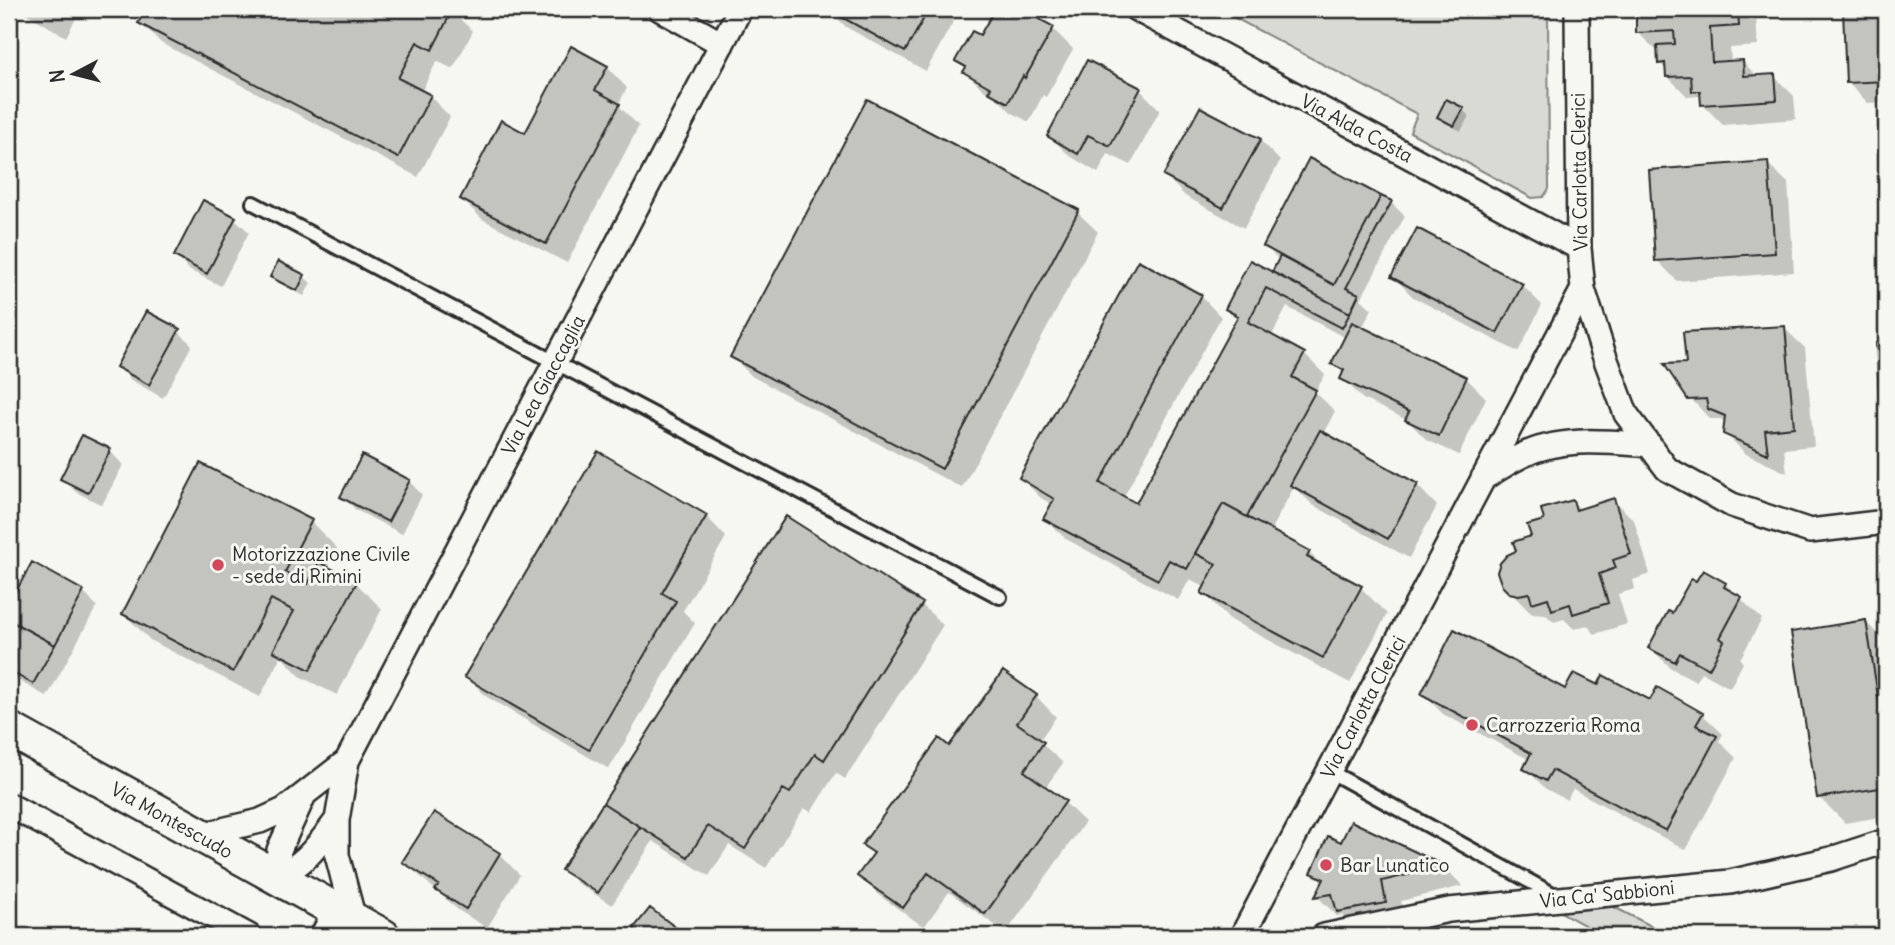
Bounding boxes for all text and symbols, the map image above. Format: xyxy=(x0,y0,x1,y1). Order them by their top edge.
north arrow xyxy=(38,38,108,108)
text: N xyxy=(44,68,70,84)
street label: Via Alda Costa xyxy=(1297,88,1417,168)
street label: Via Carlotta Clerici xyxy=(1566,93,1592,251)
street label: Via Lea Giaccaglia xyxy=(496,311,590,459)
place label: Motorizzazione Civile - sede di Rimini xyxy=(232,542,410,588)
marker: Motorizzazione Civile - sede di Rimini xyxy=(210,557,226,573)
street label: Via Carlotta Clerici xyxy=(1315,631,1411,783)
place label: Carrozzeria Roma xyxy=(1486,713,1641,737)
marker: Carrozzeria Roma xyxy=(1464,717,1480,733)
street label: Via Montescudo xyxy=(107,777,237,863)
place label: Bar Lunatico xyxy=(1340,853,1449,877)
marker: Bar Lunatico xyxy=(1318,857,1334,873)
street label: Via Ca' Sabbioni xyxy=(1538,875,1676,913)

